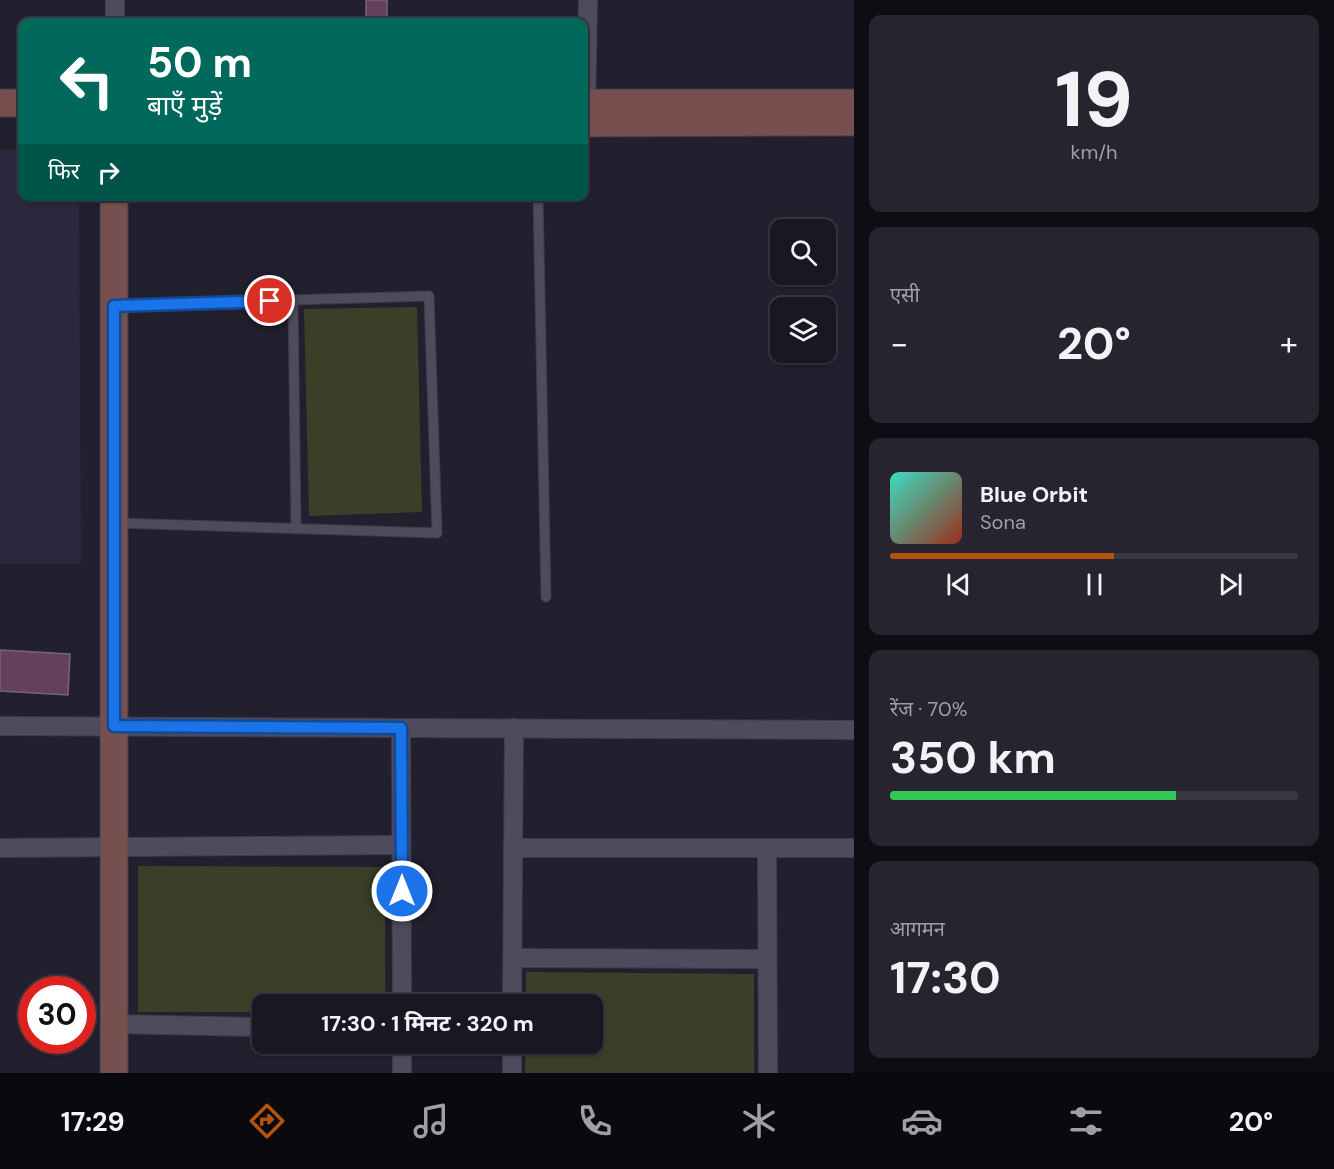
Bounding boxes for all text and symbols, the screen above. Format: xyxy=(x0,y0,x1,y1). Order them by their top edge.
text: 50 m xyxy=(147,35,252,90)
icon: left xyxy=(48,42,126,120)
text: 19 xyxy=(1055,49,1133,150)
text: बाएँ मुड़ें xyxy=(147,88,222,123)
text: km/h xyxy=(1070,139,1118,165)
icon: right xyxy=(92,156,125,189)
text: फिर xyxy=(48,157,80,186)
map controls xyxy=(770,219,836,363)
button: search xyxy=(770,219,836,285)
pin xyxy=(244,275,295,326)
text: एसी xyxy=(890,282,920,308)
icon: arrive xyxy=(253,284,286,317)
button: layers xyxy=(770,297,836,363)
text: 20° xyxy=(1057,314,1131,373)
text: − xyxy=(890,322,908,365)
text: + xyxy=(1280,322,1298,365)
text: Blue Orbit xyxy=(980,480,1088,509)
text: Sona xyxy=(980,509,1026,535)
icon: previous xyxy=(942,568,975,601)
icon: pause xyxy=(1078,568,1111,601)
icon: next xyxy=(1214,568,1247,601)
text: रेंज · 70% xyxy=(890,696,967,722)
text: 350 km xyxy=(890,728,1056,787)
position arrow xyxy=(370,859,434,923)
text: आगमन xyxy=(890,916,945,942)
text: 17:30 xyxy=(890,948,1001,1007)
speed limit sign: 30 xyxy=(18,976,96,1054)
text: 17:30 · 1 मिनट · 320 m xyxy=(321,1009,534,1038)
icon: directions xyxy=(246,1100,288,1142)
icon: music xyxy=(410,1100,452,1142)
icon: phone xyxy=(574,1100,616,1142)
icon: climate xyxy=(738,1100,780,1142)
icon: car xyxy=(901,1100,943,1142)
icon: filters xyxy=(1065,1100,1107,1142)
text: 17:29 xyxy=(61,1104,125,1139)
text: 20° xyxy=(1229,1104,1273,1139)

